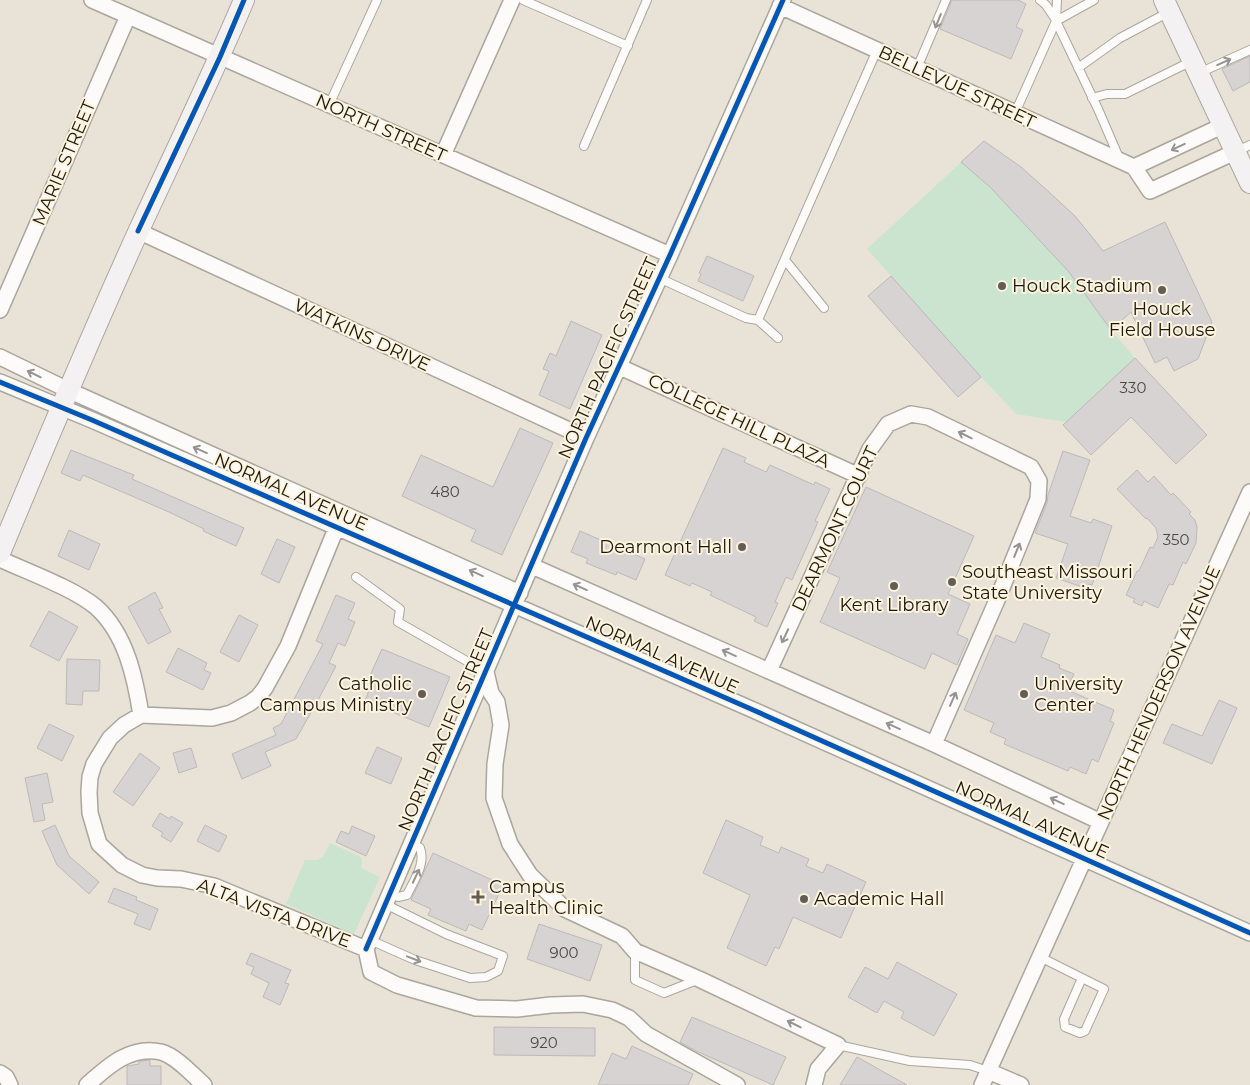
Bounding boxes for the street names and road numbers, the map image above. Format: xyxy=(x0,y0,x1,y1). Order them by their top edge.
street label: BELLEVUE STREET xyxy=(875,41,1040,133)
street label: NORTH STREET xyxy=(312,89,450,167)
street label: MARIE STREET xyxy=(28,96,101,229)
street label: NORTH PACIFIC STREET xyxy=(554,253,663,462)
street label: WATKINS DRIVE xyxy=(290,294,434,376)
street label: COLLEGE HILL PLAZA xyxy=(645,369,833,473)
street label: DEARMONT COURT xyxy=(787,442,883,615)
street label: NORMAL AVENUE xyxy=(211,448,371,536)
street label: NORTH HENDERSON AVENUE xyxy=(1093,562,1225,824)
street label: NORMAL AVENUE xyxy=(582,611,742,699)
street label: NORTH PACIFIC STREET xyxy=(393,625,499,835)
street label: NORMAL AVENUE xyxy=(952,776,1112,864)
street label: ALTA VISTA DRIVE xyxy=(194,874,354,952)

